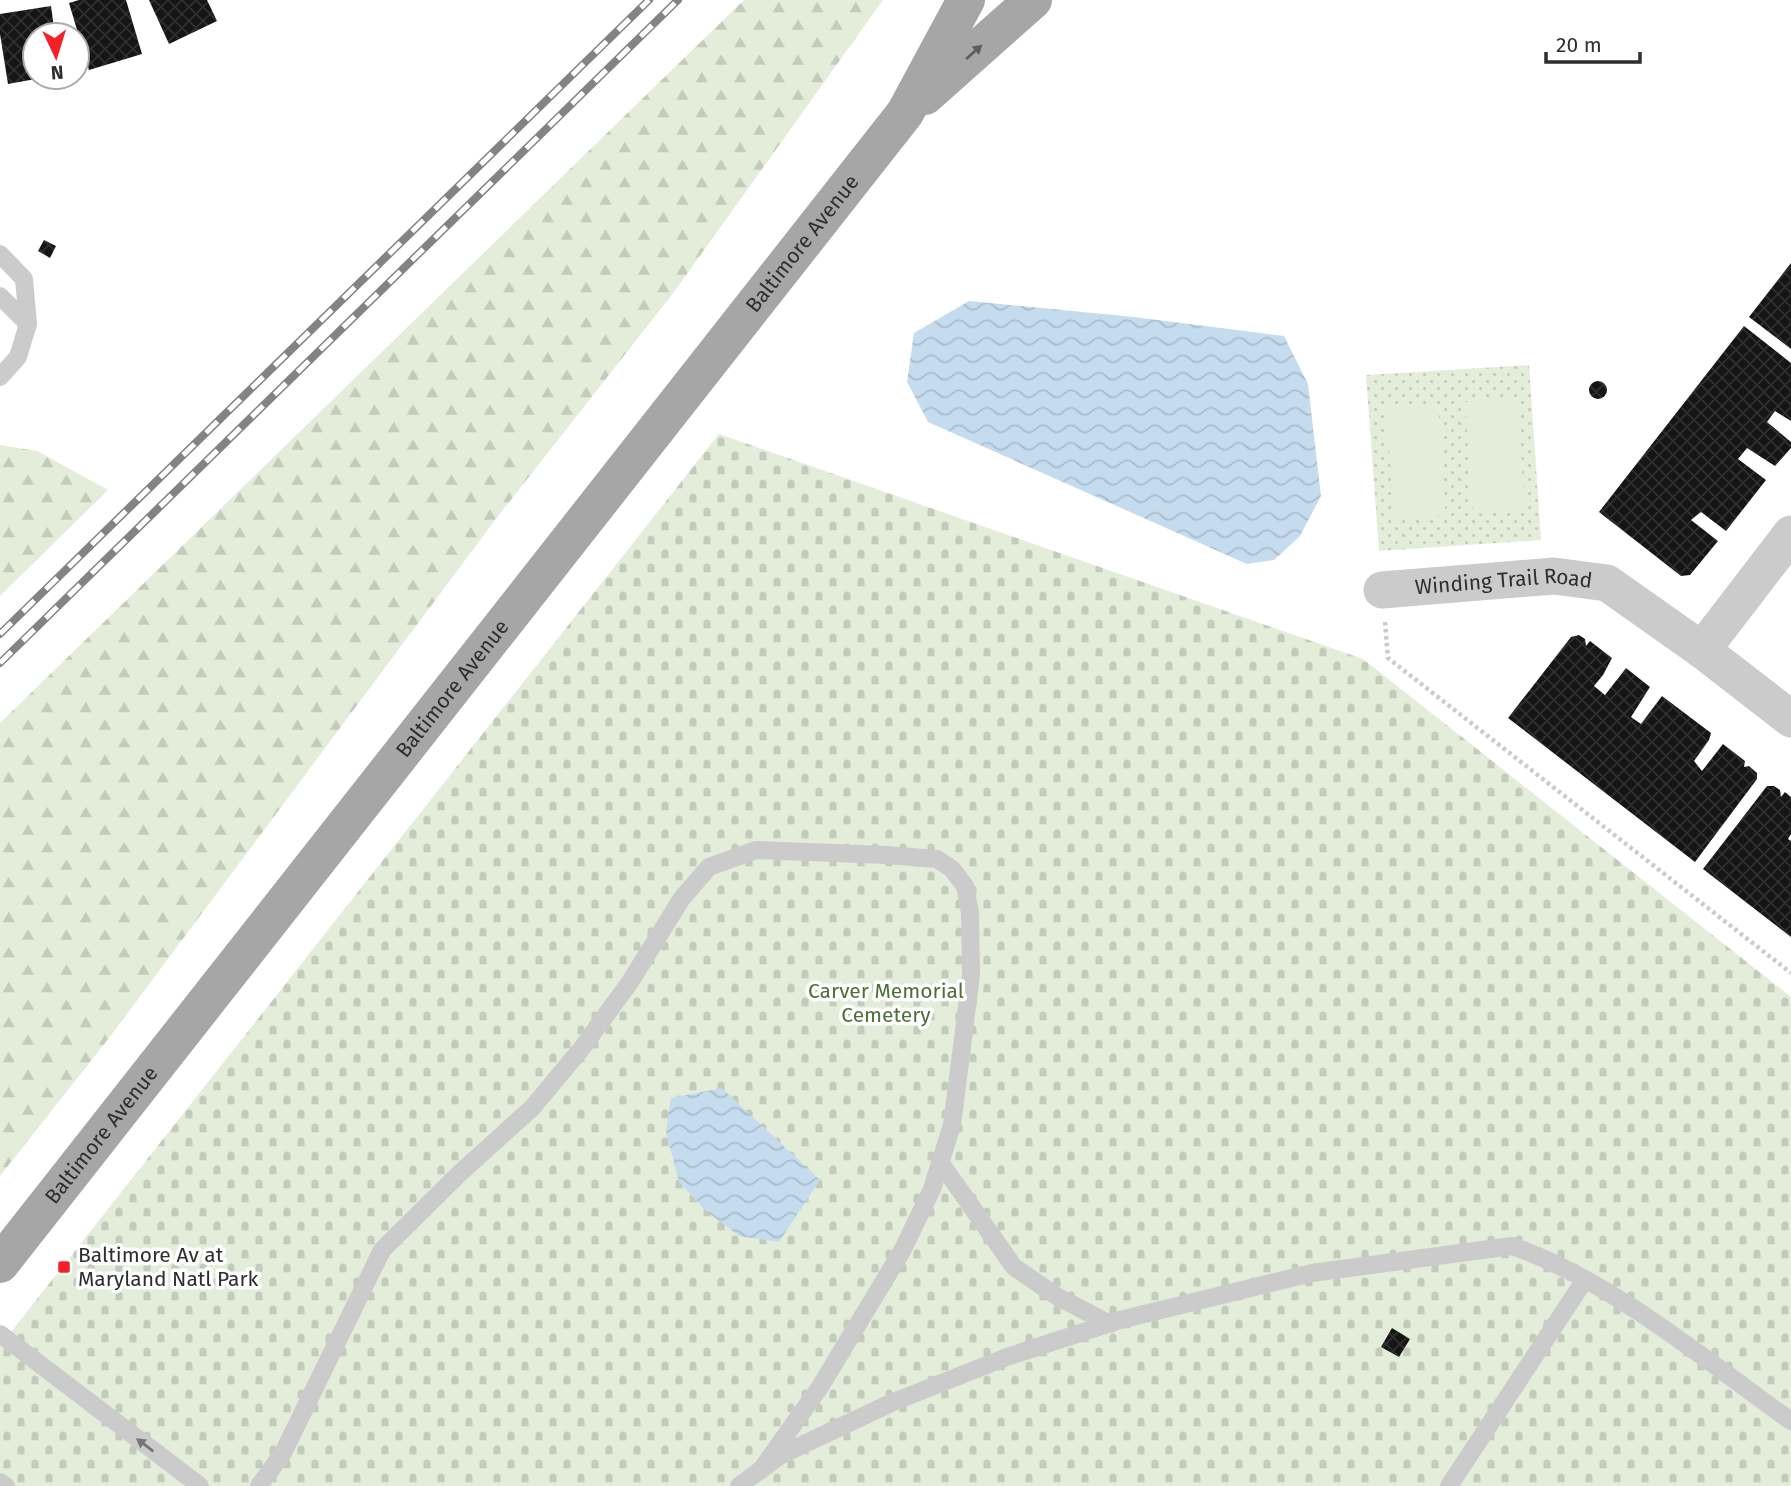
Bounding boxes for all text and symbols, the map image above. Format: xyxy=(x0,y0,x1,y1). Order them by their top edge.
north arrow xyxy=(21,21,91,91)
scale bar xyxy=(1546,21,1640,65)
text: 20 m xyxy=(1556,32,1602,58)
one-way arrow xyxy=(965,44,983,60)
text: N xyxy=(50,61,64,84)
street label: Baltimore Avenue xyxy=(740,169,864,318)
street label: Winding Trail Road xyxy=(1414,563,1594,600)
street label: Baltimore Avenue xyxy=(390,614,515,763)
park label: Carver Memorial Cemetery xyxy=(808,978,964,1028)
street label: Baltimore Avenue xyxy=(39,1061,164,1209)
place label: Baltimore Av at Maryland Natl Park xyxy=(78,1242,259,1292)
marker: Baltimore Av at Maryland Natl Park xyxy=(56,1259,72,1275)
one-way arrow xyxy=(137,1437,155,1452)

